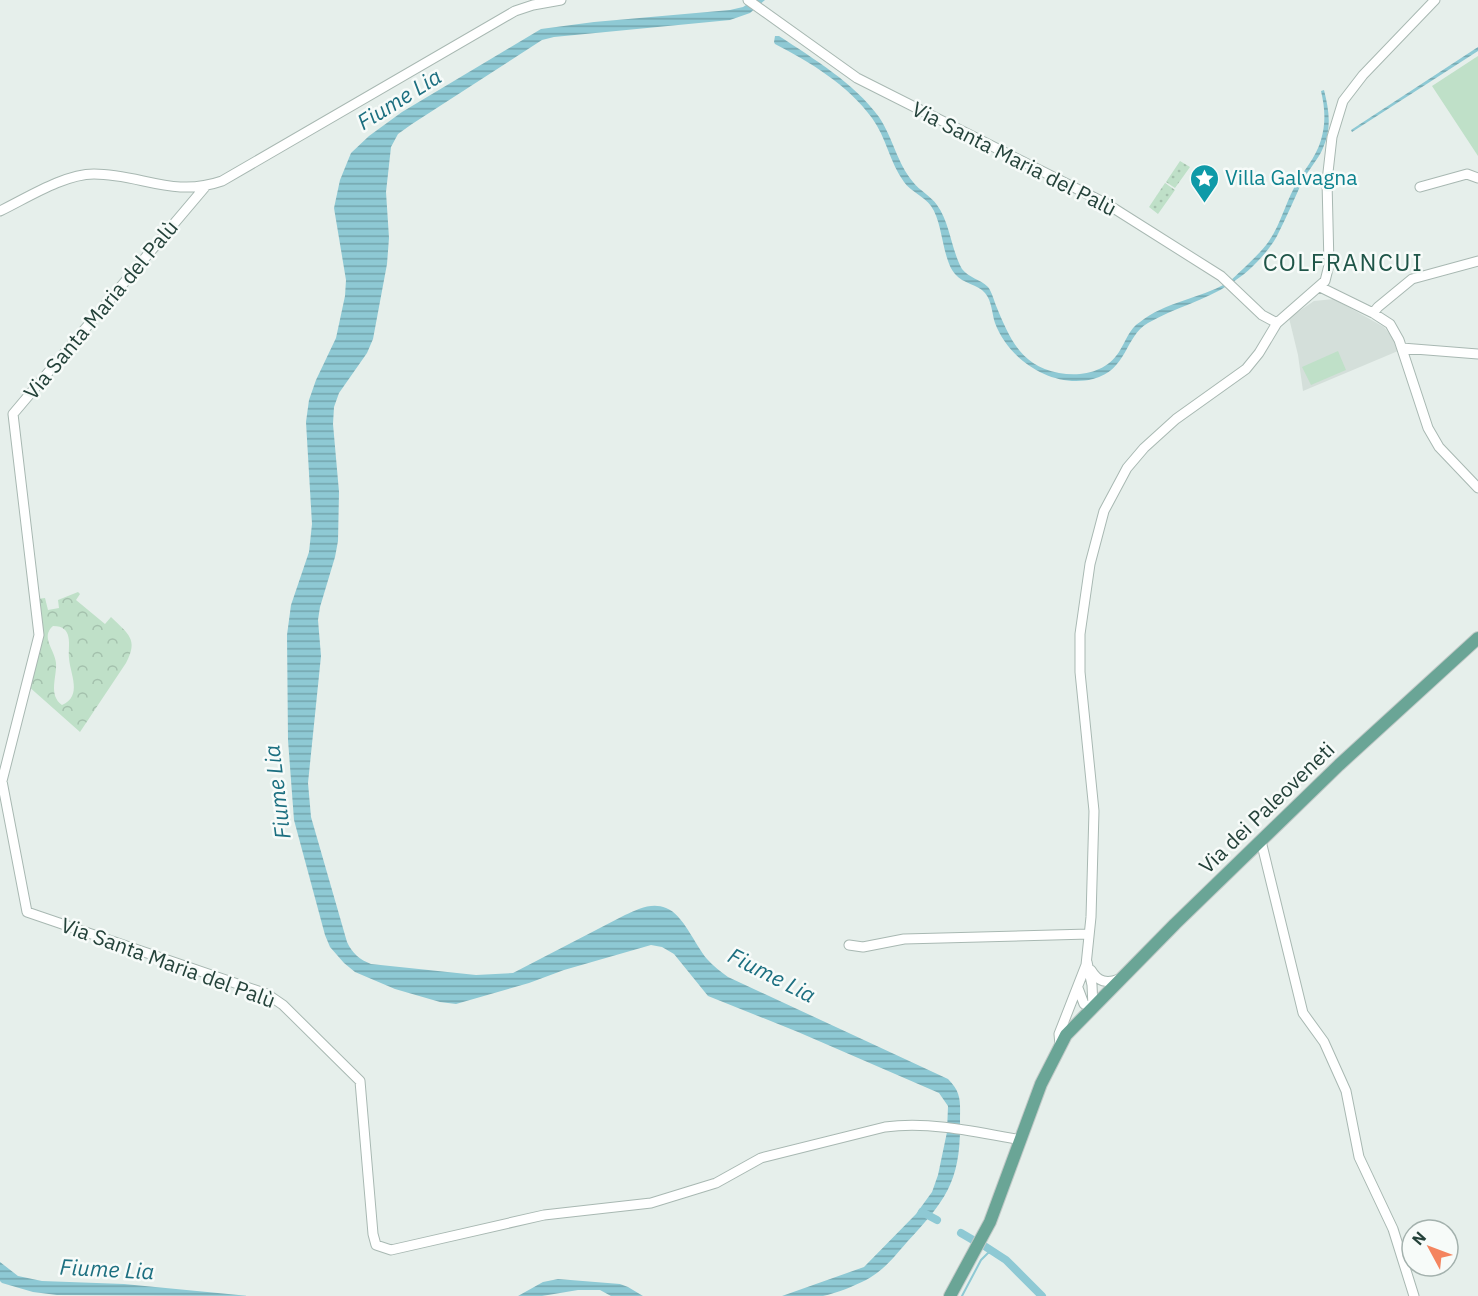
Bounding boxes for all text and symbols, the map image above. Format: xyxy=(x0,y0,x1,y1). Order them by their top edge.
water label: Fiume Lia xyxy=(351,61,447,136)
street label: Via Santa Maria del Palù xyxy=(907,94,1122,222)
place icon: Villa Galvagna xyxy=(1188,162,1220,204)
place label: Villa Galvagna xyxy=(1225,163,1357,191)
street label: Via Santa Maria del Palù xyxy=(17,214,184,405)
district label: COLFRANCUI xyxy=(1263,246,1423,278)
street label: Via dei Paleoveneti xyxy=(1192,735,1340,879)
water label: Fiume Lia xyxy=(256,743,297,841)
street label: Via Santa Maria del Palù xyxy=(57,910,279,1014)
water label: Fiume Lia xyxy=(724,940,821,1009)
north arrow xyxy=(1400,1218,1460,1278)
text: N xyxy=(1407,1227,1430,1249)
water label: Fiume Lia xyxy=(59,1252,155,1285)

